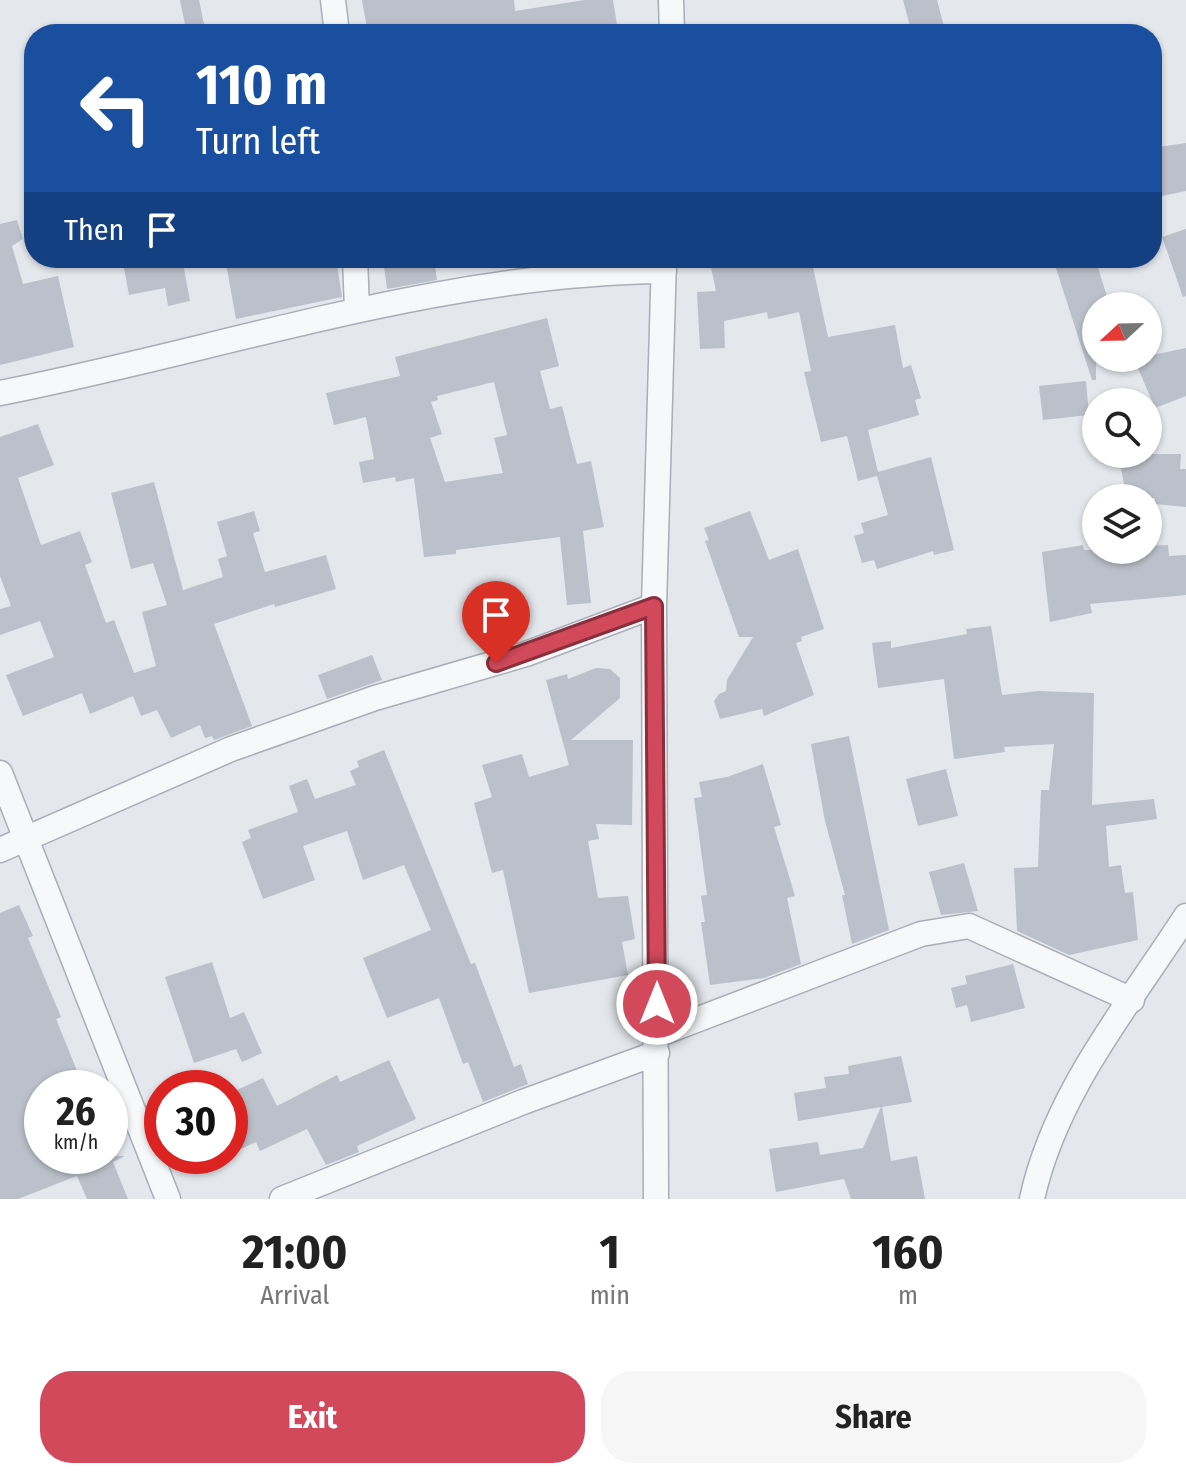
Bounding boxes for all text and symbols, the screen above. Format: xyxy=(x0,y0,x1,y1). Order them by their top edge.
text: 110 m xyxy=(196,52,327,119)
icon: left xyxy=(64,56,168,160)
text: Turn left xyxy=(196,120,320,164)
icon: arrive xyxy=(140,208,184,252)
text: Then xyxy=(64,212,124,248)
north arrow xyxy=(1082,292,1162,372)
map controls xyxy=(1082,292,1162,564)
button: search xyxy=(1082,388,1162,468)
button: layers xyxy=(1082,484,1162,564)
pin xyxy=(462,581,530,663)
icon: arrive xyxy=(474,593,518,637)
position arrow xyxy=(615,962,699,1046)
speed limit sign: 30 xyxy=(144,1070,248,1174)
text: 26 xyxy=(56,1088,96,1136)
text: km/h xyxy=(54,1130,98,1154)
text: 21:00 xyxy=(242,1223,347,1281)
text: 1 xyxy=(600,1223,620,1281)
text: 160 xyxy=(872,1223,944,1281)
text: Arrival xyxy=(260,1280,329,1311)
text: min xyxy=(590,1280,630,1311)
text: m xyxy=(898,1280,918,1311)
button: Exit xyxy=(40,1371,585,1463)
button: Share xyxy=(601,1371,1146,1463)

